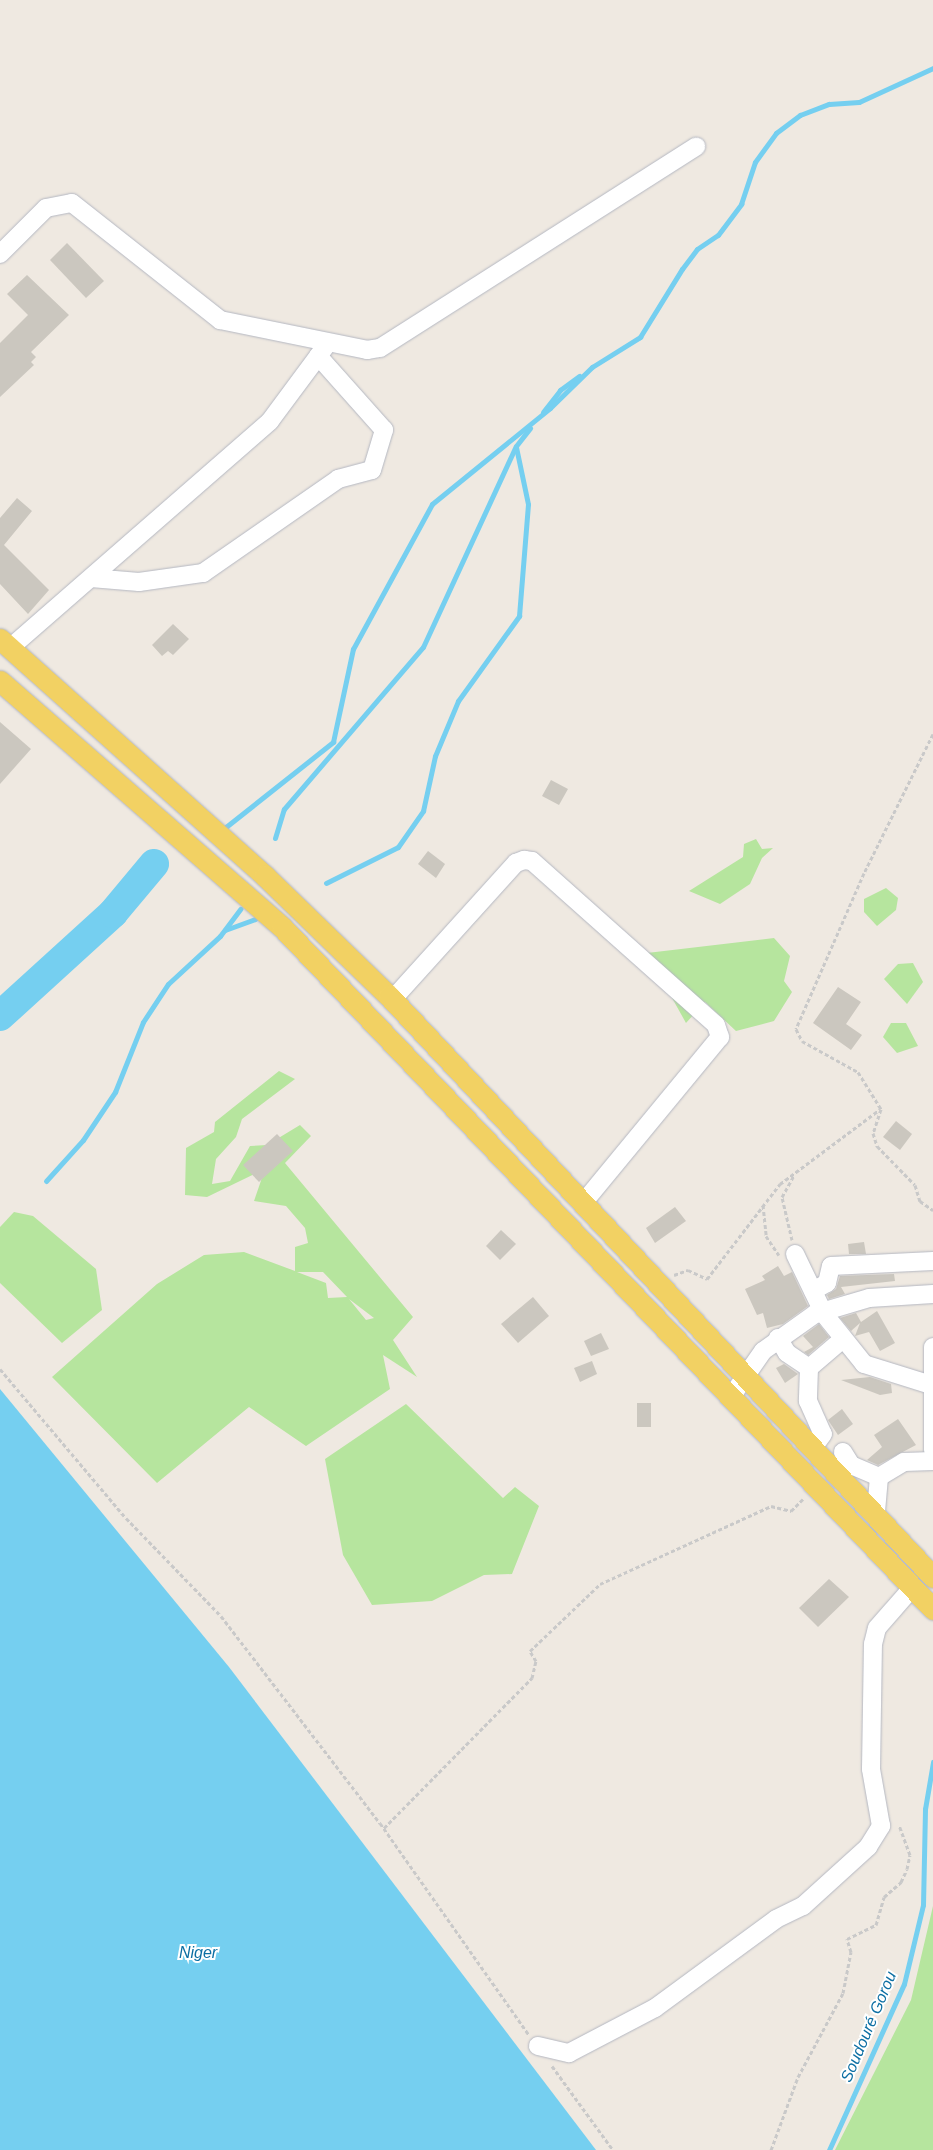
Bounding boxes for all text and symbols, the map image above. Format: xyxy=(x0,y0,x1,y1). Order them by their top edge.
water label: Niger xyxy=(179,1943,217,1963)
water label: Soudouré Gorou xyxy=(837,1969,901,2085)

